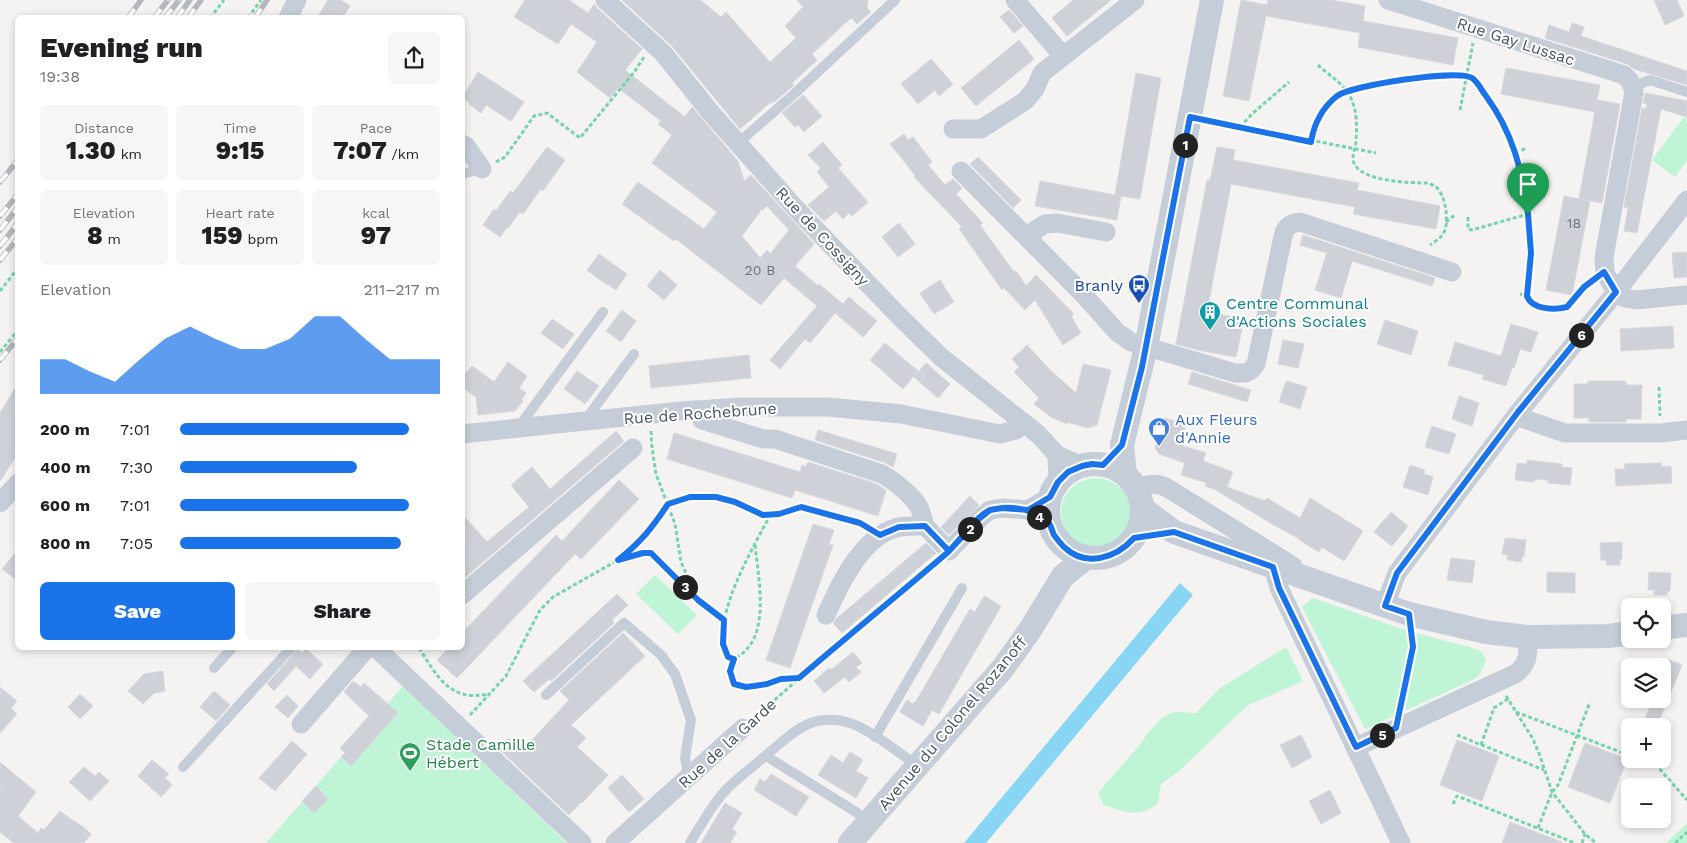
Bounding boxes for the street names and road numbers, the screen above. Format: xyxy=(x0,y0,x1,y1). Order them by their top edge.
street label: Rue Gay Lussac xyxy=(1455,13,1577,69)
street label: Rue de Cossigny xyxy=(772,183,874,290)
street label: Rue de Rochebrune xyxy=(623,399,777,428)
street label: Avenue du Colonel Rozanoff xyxy=(874,632,1031,814)
street label: Rue de la Garde xyxy=(675,695,780,792)

